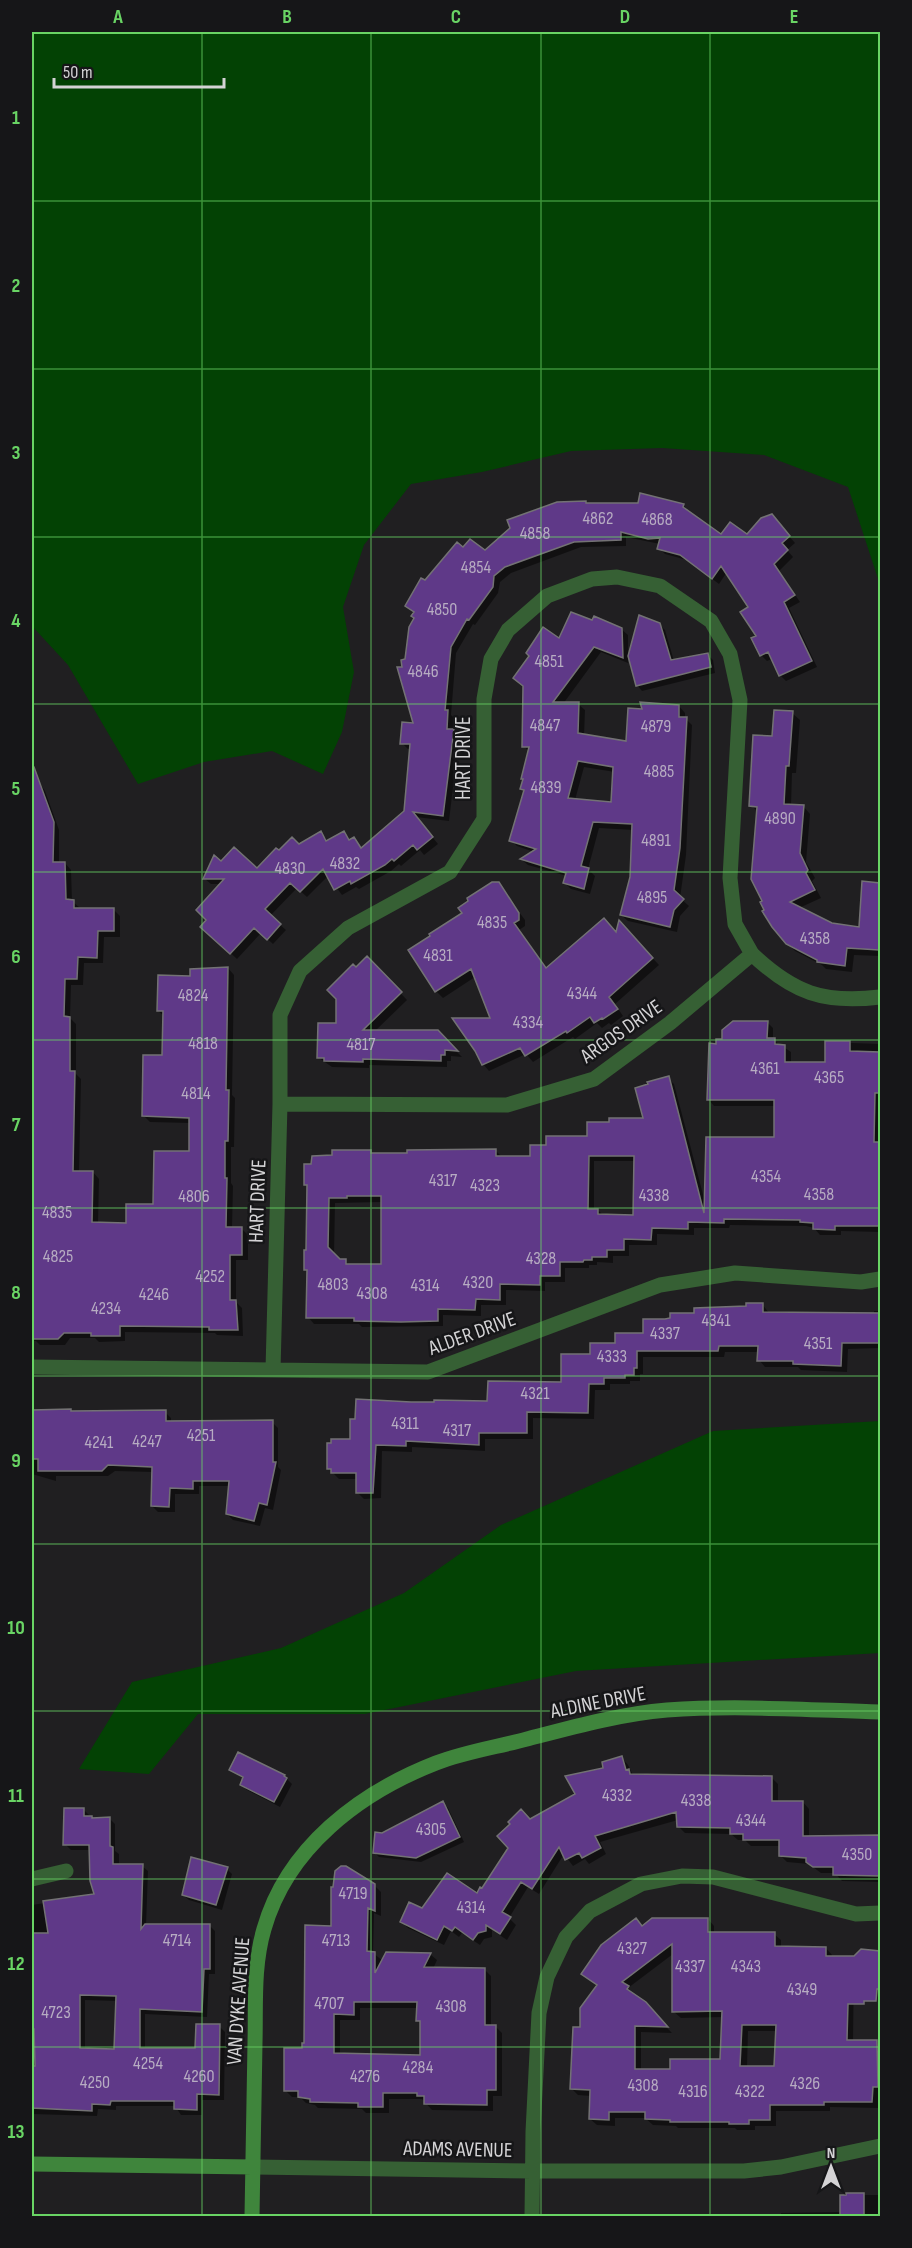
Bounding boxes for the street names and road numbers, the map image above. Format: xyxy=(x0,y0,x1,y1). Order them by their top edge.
street label: HART DRIVE xyxy=(451,716,476,800)
street label: ARGOS DRIVE xyxy=(575,994,667,1069)
street label: HART DRIVE xyxy=(244,1159,271,1243)
street label: ALDER DRIVE xyxy=(424,1306,519,1361)
street label: ALDINE DRIVE xyxy=(547,1681,648,1724)
street label: VAN DYKE AVENUE xyxy=(222,1936,255,2066)
street label: ADAMS AVENUE xyxy=(402,2136,513,2163)

